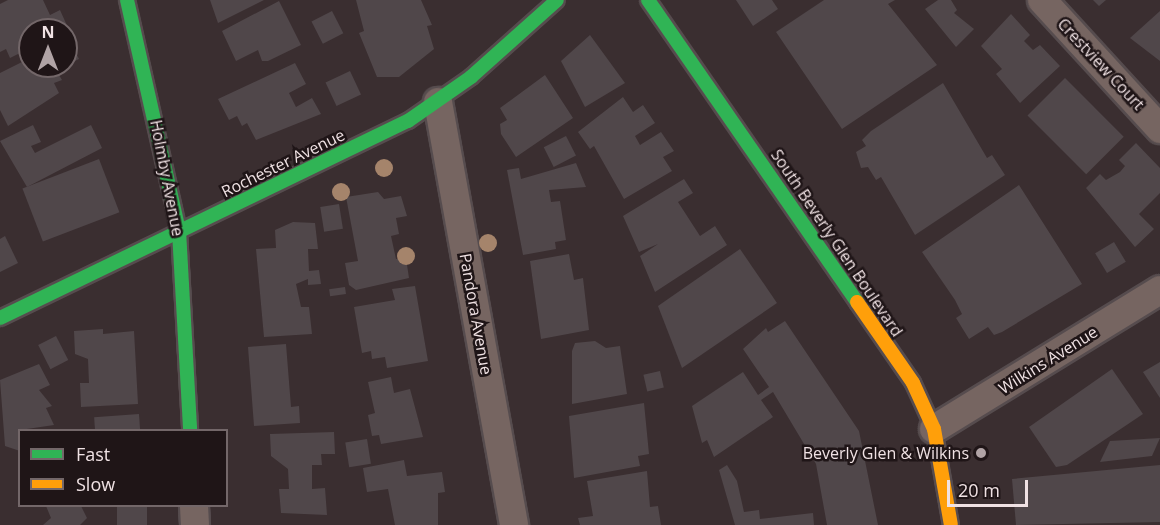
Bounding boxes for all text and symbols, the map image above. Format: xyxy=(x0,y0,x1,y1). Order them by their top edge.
street label: Crestview Court xyxy=(1054,14,1148,114)
north arrow xyxy=(18,18,78,78)
text: N xyxy=(41,21,55,43)
street label: Holmby Avenue xyxy=(146,118,188,238)
street label: Rochester Avenue xyxy=(218,125,348,201)
street label: South Beverly Glen Boulevard xyxy=(767,146,907,340)
street label: Pandora Avenue xyxy=(456,252,496,376)
street label: Wilkins Avenue xyxy=(995,322,1101,398)
legend xyxy=(18,429,228,507)
text: Fast xyxy=(76,442,110,466)
place label: Beverly Glen & Wilkins xyxy=(803,443,969,463)
marker: Beverly Glen & Wilkins xyxy=(974,446,988,460)
scale bar xyxy=(950,468,1031,506)
text: Slow xyxy=(76,472,115,496)
text: 20 m xyxy=(958,478,1000,502)

